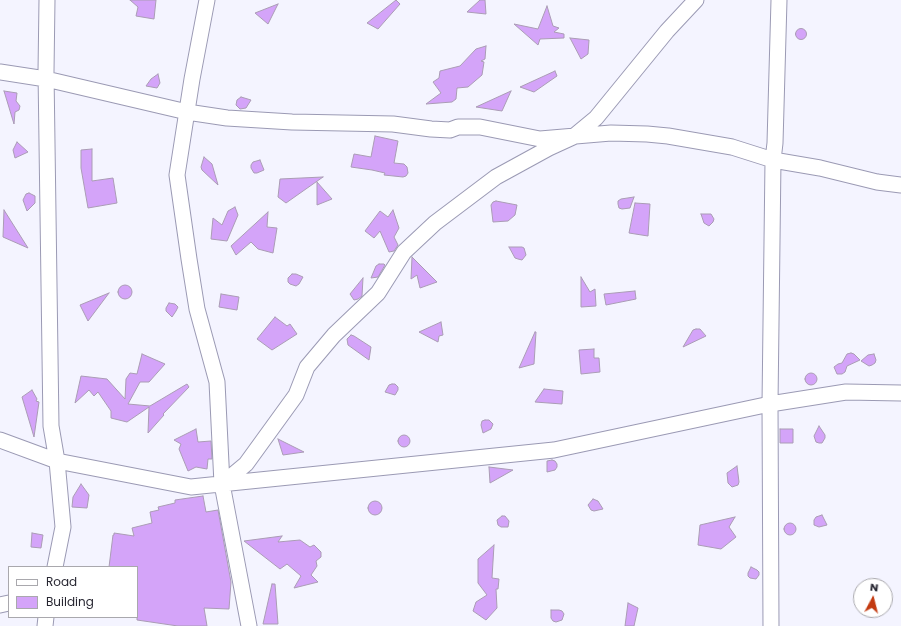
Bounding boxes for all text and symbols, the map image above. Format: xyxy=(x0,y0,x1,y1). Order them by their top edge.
legend xyxy=(8,566,138,618)
text: Road xyxy=(46,573,77,590)
north arrow xyxy=(853,578,893,618)
text: N xyxy=(869,579,879,596)
text: Building xyxy=(46,593,94,610)

